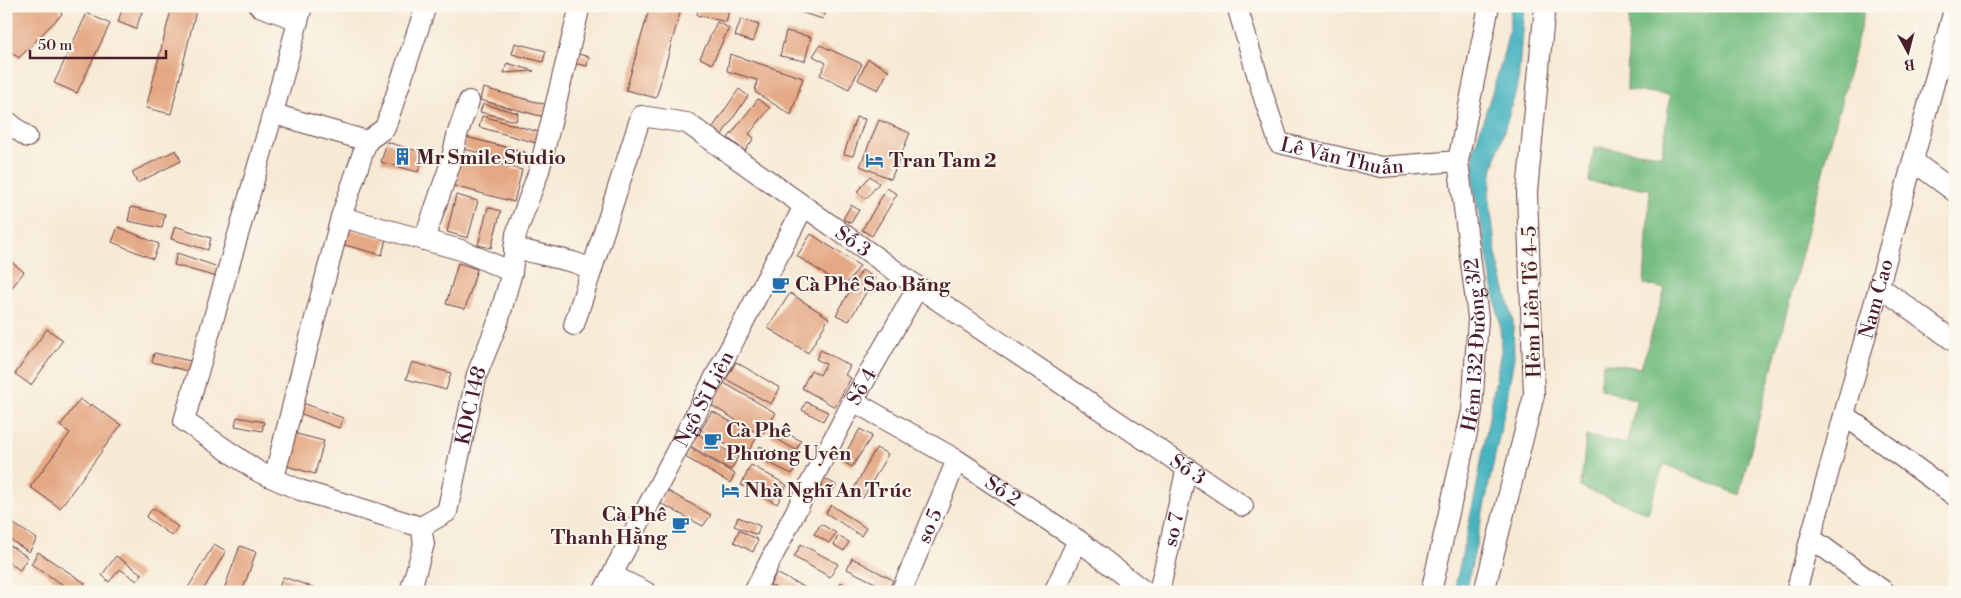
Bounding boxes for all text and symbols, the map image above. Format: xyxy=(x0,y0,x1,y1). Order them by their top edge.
scale bar xyxy=(30,28,166,60)
north arrow xyxy=(1884,28,1934,78)
text: 50 m xyxy=(38,36,72,55)
text: B xyxy=(1903,54,1916,73)
street label: Lê Văn Thuấn xyxy=(1278,133,1405,181)
place label: Mr Smile Studio xyxy=(416,146,566,171)
building icon: Mr Smile Studio xyxy=(392,147,412,167)
place label: Tran Tam 2 xyxy=(889,149,997,174)
hotel icon: Tran Tam 2 xyxy=(865,150,885,170)
street label: Số 3 xyxy=(830,221,875,263)
street label: Hẻm Liên Tổ 4-5 xyxy=(1517,225,1548,378)
street label: Nam Cao xyxy=(1854,256,1900,342)
street label: Hẻm 132 Đường 3/2 xyxy=(1457,257,1492,434)
place label: Cà Phê Sao Băng xyxy=(795,273,951,298)
cafe icon: Cà Phê Sao Băng xyxy=(771,274,791,294)
street label: Ngô Sĩ Liên xyxy=(670,347,740,452)
street label: KDC 148 xyxy=(451,363,493,448)
street label: Số 4 xyxy=(842,364,883,410)
place label: Cà Phê Phương Uyên xyxy=(726,419,852,467)
cafe icon: Cà Phê Phương Uyên xyxy=(702,431,722,451)
street label: Số 3 xyxy=(1165,449,1210,491)
street label: Số 2 xyxy=(980,471,1025,513)
place label: Nhà Nghĩ An Trúc xyxy=(744,479,912,504)
hotel icon: Nhà Nghĩ An Trúc xyxy=(720,480,740,500)
place label: Cà Phê Thanh Hằng xyxy=(551,503,668,551)
street label: so 5 xyxy=(912,505,949,547)
street label: so 7 xyxy=(1159,510,1190,549)
cafe icon: Cà Phê Thanh Hằng xyxy=(671,515,691,535)

